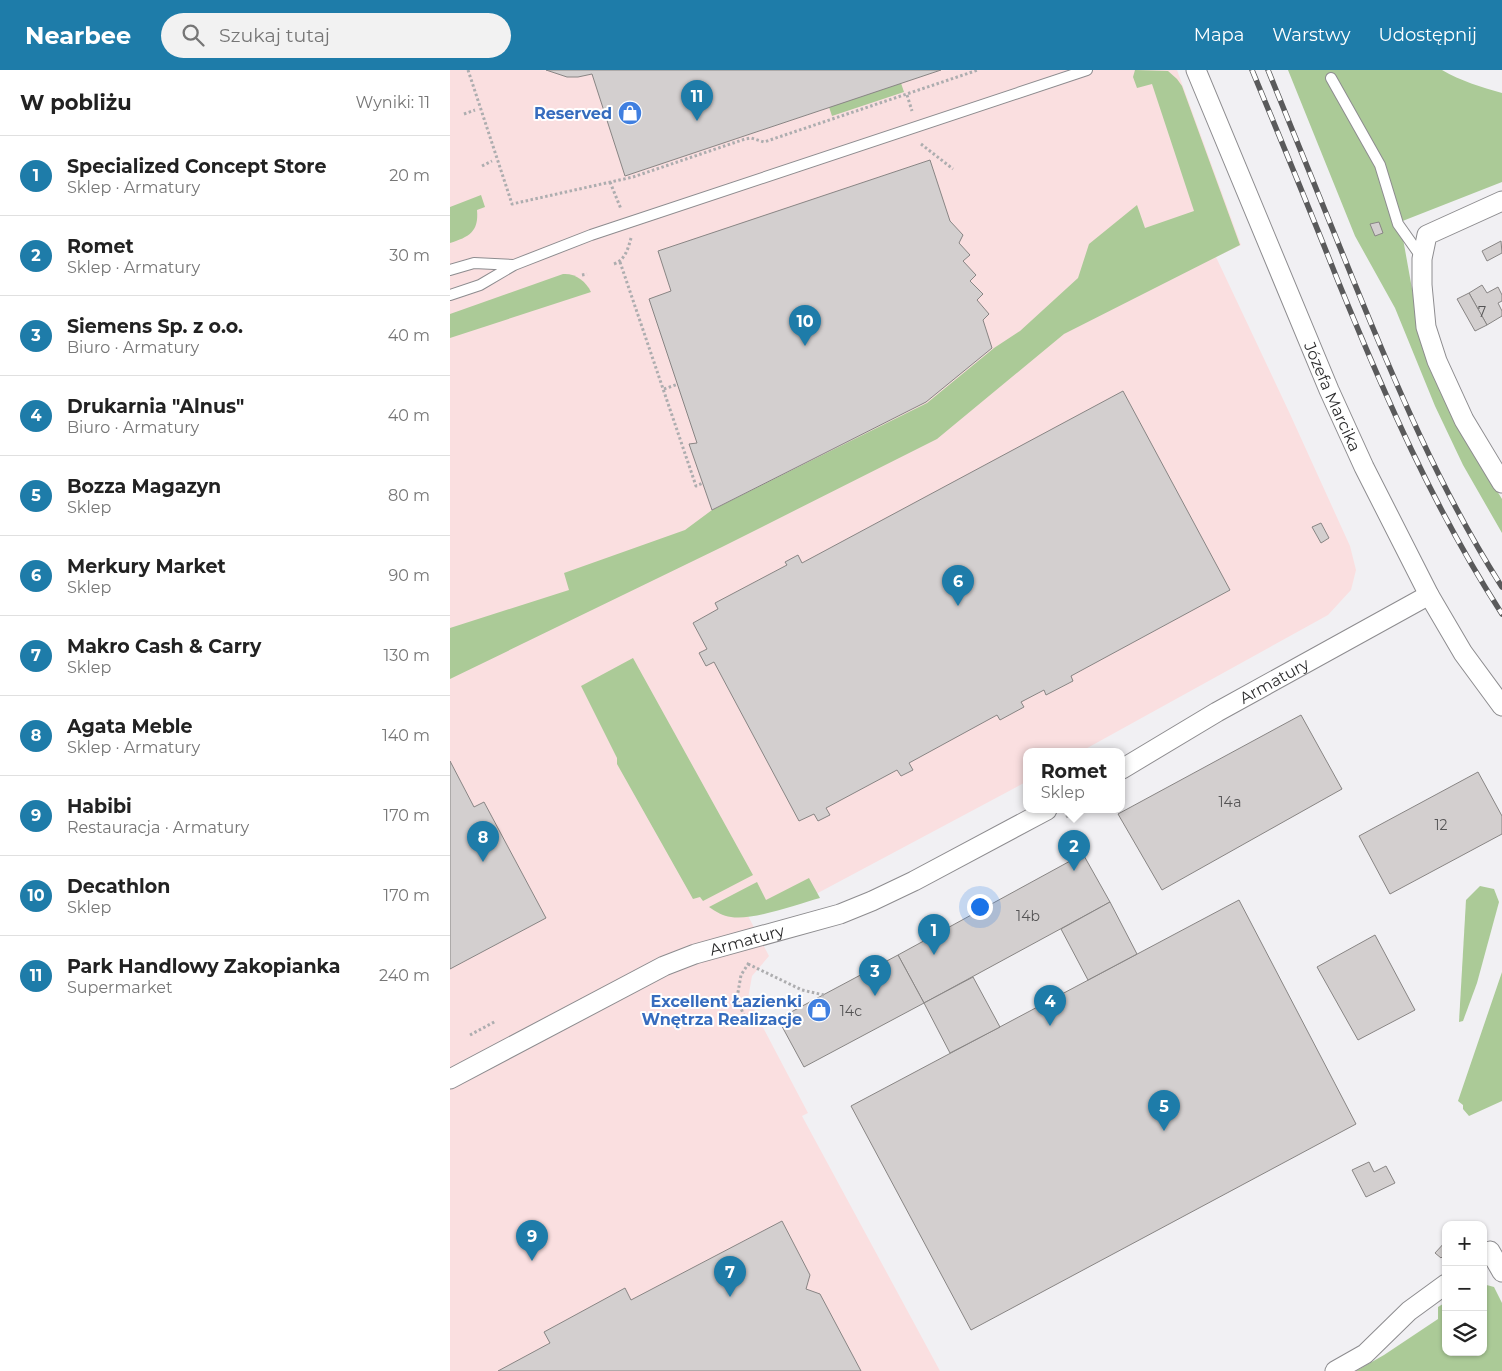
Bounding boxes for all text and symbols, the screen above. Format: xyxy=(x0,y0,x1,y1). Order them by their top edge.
search box xyxy=(161,13,511,58)
text: Nearbee xyxy=(25,21,131,50)
icon: search xyxy=(179,21,207,49)
text: Szukaj tutaj xyxy=(219,24,330,47)
text: Mapa xyxy=(1194,24,1244,46)
text: Warstwy xyxy=(1272,24,1350,46)
text: Udostępnij xyxy=(1378,24,1477,46)
pin: 11 xyxy=(681,80,713,121)
text: W pobliżu xyxy=(20,90,132,115)
text: Wyniki: 11 xyxy=(355,93,430,112)
shop icon: Reserved xyxy=(617,100,643,126)
place label: Reserved xyxy=(534,104,612,123)
text: Specialized Concept Store xyxy=(67,155,326,178)
text: 1 xyxy=(33,166,39,185)
text: 20 m xyxy=(389,166,430,185)
text: Sklep · Armatury xyxy=(67,178,200,197)
text: Romet xyxy=(67,235,134,258)
text: 2 xyxy=(31,246,41,265)
text: 30 m xyxy=(389,246,430,265)
text: Sklep · Armatury xyxy=(67,258,200,277)
house number: 7 xyxy=(1478,303,1486,321)
pin: 10 xyxy=(789,305,821,346)
text: Siemens Sp. z o.o. xyxy=(67,315,243,338)
text: 3 xyxy=(31,326,41,345)
text: 40 m xyxy=(388,326,430,345)
text: Biuro · Armatury xyxy=(67,338,199,357)
street label: Józefa Marcika xyxy=(1300,338,1365,454)
text: Drukarnia "Alnus" xyxy=(67,395,244,418)
text: 4 xyxy=(30,406,42,425)
text: 40 m xyxy=(388,406,430,425)
text: Biuro · Armatury xyxy=(67,418,199,437)
text: Bozza Magazyn xyxy=(67,475,221,498)
text: 5 xyxy=(31,486,41,505)
text: 80 m xyxy=(388,486,430,505)
text: Sklep xyxy=(67,498,111,517)
text: Merkury Market xyxy=(67,555,226,578)
pin: 6 xyxy=(942,565,974,606)
text: 6 xyxy=(31,566,41,585)
text: 90 m xyxy=(388,566,430,585)
text: Sklep xyxy=(67,578,111,597)
text: Makro Cash & Carry xyxy=(67,635,261,658)
text: 7 xyxy=(31,646,41,665)
text: 130 m xyxy=(383,646,430,665)
street label: Armatury xyxy=(1236,654,1312,707)
text: Sklep xyxy=(67,658,111,677)
text: Agata Meble xyxy=(67,715,192,738)
text: 8 xyxy=(31,726,41,745)
text: 140 m xyxy=(382,726,430,745)
text: Sklep · Armatury xyxy=(67,738,200,757)
popup xyxy=(1023,748,1125,813)
text: Romet xyxy=(1041,760,1107,783)
text: Sklep xyxy=(1041,783,1085,802)
house number: 14a xyxy=(1219,793,1241,811)
text: Habibi xyxy=(67,795,132,818)
text: 9 xyxy=(31,806,41,825)
text: 170 m xyxy=(383,806,430,825)
house number: 12 xyxy=(1434,816,1448,834)
text: Restauracja · Armatury xyxy=(67,818,249,837)
pin: 8 xyxy=(467,821,499,862)
pin: 2 xyxy=(1058,830,1090,871)
text: Decathlon xyxy=(67,875,170,898)
text: 10 xyxy=(27,886,45,905)
text: 170 m xyxy=(383,886,430,905)
your location xyxy=(967,894,993,920)
text: Sklep xyxy=(67,898,111,917)
house number: 14b xyxy=(1016,907,1040,925)
pin: 1 xyxy=(918,914,950,955)
street label: Armatury xyxy=(707,920,787,959)
text: Park Handlowy Zakopianka xyxy=(67,955,341,978)
pin: 3 xyxy=(859,955,891,996)
text: 11 xyxy=(30,966,42,985)
text: 240 m xyxy=(379,966,430,985)
text: Supermarket xyxy=(67,978,173,997)
pin: 4 xyxy=(1034,985,1066,1026)
place label: Excellent Łazienki Wnętrza Realizacje xyxy=(642,992,802,1029)
shop icon: Excellent Łazienki Wnętrza Realizacje xyxy=(806,997,832,1023)
house number: 14c xyxy=(840,1002,862,1020)
pin: 5 xyxy=(1148,1090,1180,1131)
pin: 9 xyxy=(516,1220,548,1261)
map controls xyxy=(1442,1221,1487,1356)
button: + xyxy=(1442,1221,1487,1266)
pin: 7 xyxy=(714,1256,746,1297)
button: − xyxy=(1442,1266,1487,1311)
button: layers xyxy=(1442,1311,1487,1356)

